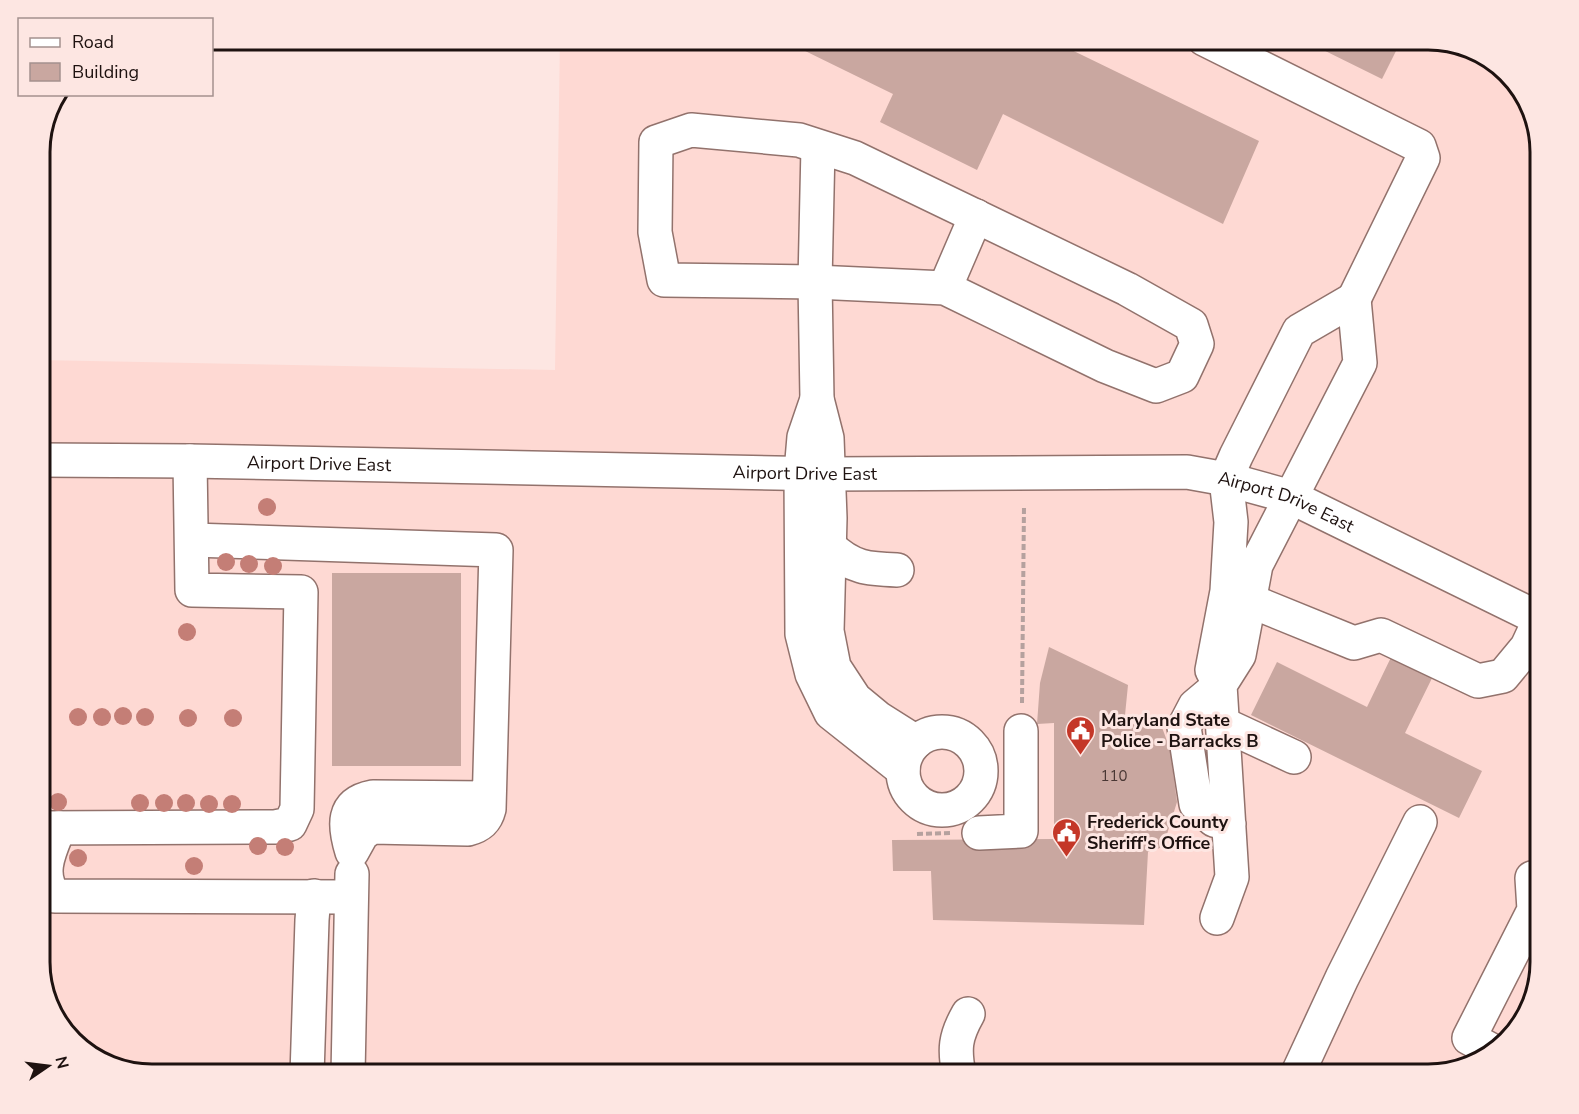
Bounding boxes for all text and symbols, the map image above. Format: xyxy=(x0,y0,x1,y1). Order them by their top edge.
legend xyxy=(18,18,213,96)
text: Road xyxy=(72,30,114,54)
text: Building xyxy=(72,60,139,84)
street label: Airport Drive East xyxy=(247,450,392,477)
street label: Airport Drive East xyxy=(732,460,878,486)
street label: Airport Drive East xyxy=(1216,466,1359,538)
place label: Maryland State Police - Barracks B xyxy=(1101,708,1259,753)
public building icon: Maryland State Police - Barracks B xyxy=(1064,714,1096,756)
house number: 110 xyxy=(1100,766,1128,786)
place label: Frederick County Sheriff's Office xyxy=(1087,810,1229,855)
public building icon: Frederick County Sheriff's Office xyxy=(1050,816,1082,858)
north arrow xyxy=(18,1036,78,1096)
text: N xyxy=(49,1054,74,1071)

